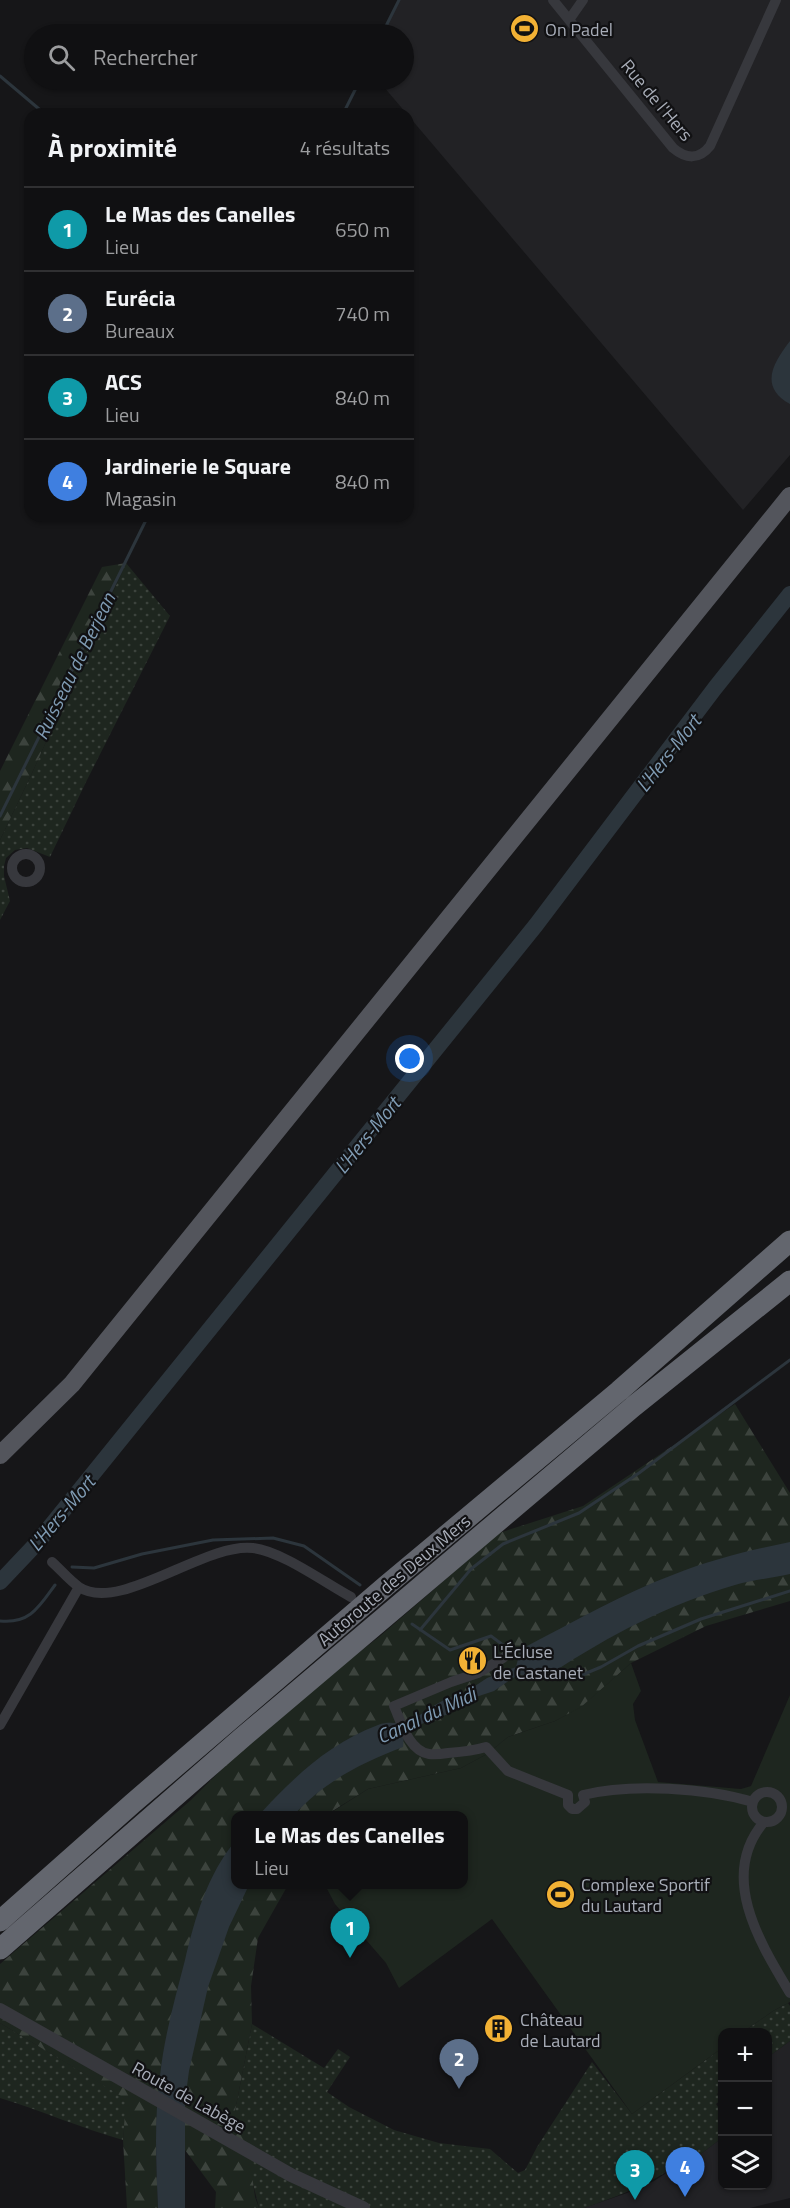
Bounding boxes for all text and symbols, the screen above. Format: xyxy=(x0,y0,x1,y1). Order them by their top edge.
sports icon: On Padel xyxy=(508,13,540,45)
place label: On Padel xyxy=(545,16,613,43)
search box xyxy=(24,24,414,90)
text: Rechercher xyxy=(93,40,198,74)
icon: search xyxy=(45,41,78,74)
street label: Rue de l'Hers xyxy=(615,53,699,147)
text: À proximité xyxy=(48,128,177,167)
text: 4 résultats xyxy=(300,132,390,163)
text: Le Mas des Canelles xyxy=(105,197,295,231)
text: 1 xyxy=(62,214,73,245)
text: 650 m xyxy=(335,214,390,245)
text: Lieu xyxy=(105,231,140,262)
text: Eurécia xyxy=(105,281,176,315)
text: 2 xyxy=(62,298,73,329)
text: 740 m xyxy=(335,298,390,329)
text: Bureaux xyxy=(105,315,174,346)
text: ACS xyxy=(105,365,142,399)
text: 3 xyxy=(62,382,73,413)
text: 840 m xyxy=(335,382,390,413)
text: Lieu xyxy=(105,399,140,430)
text: Jardinerie le Square xyxy=(105,449,291,483)
text: 4 xyxy=(62,466,73,497)
text: 840 m xyxy=(335,466,390,497)
text: Magasin xyxy=(105,483,177,514)
water label: Ruisseau de Berjean xyxy=(25,586,123,745)
water label: L'Hers-Mort xyxy=(628,705,710,799)
your location xyxy=(395,1044,424,1073)
water label: L'Hers-Mort xyxy=(326,1088,409,1180)
water label: L'Hers-Mort xyxy=(20,1466,104,1558)
street label: Autoroute des Deux Mers xyxy=(312,1508,476,1652)
place label: L'Écluse de Castanet xyxy=(493,1638,584,1686)
restaurant icon: L'Écluse de Castanet xyxy=(456,1645,488,1677)
water label: Canal du Midi xyxy=(371,1677,484,1752)
popup xyxy=(231,1811,468,1889)
text: Le Mas des Canelles xyxy=(254,1818,445,1852)
text: Lieu xyxy=(254,1852,289,1883)
place label: Complexe Sportif du Lautard xyxy=(581,1871,710,1919)
sports icon: Complexe Sportif du Lautard xyxy=(544,1878,576,1910)
pin: 1 xyxy=(330,1908,370,1958)
place label: Château de Lautard xyxy=(520,2006,601,2054)
building icon: Château de Lautard xyxy=(483,2013,515,2045)
map controls xyxy=(718,2028,772,2190)
button: + xyxy=(718,2028,772,2082)
pin: 2 xyxy=(440,2040,478,2089)
street label: Route de Labège xyxy=(127,2055,251,2139)
button: − xyxy=(718,2082,772,2136)
button: layers xyxy=(718,2136,772,2190)
pin: 4 xyxy=(666,2148,704,2197)
pin: 3 xyxy=(616,2150,654,2200)

